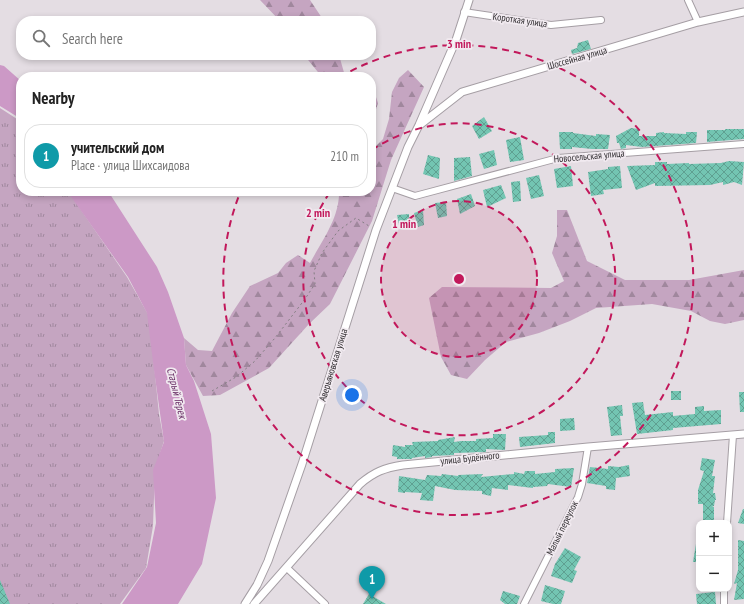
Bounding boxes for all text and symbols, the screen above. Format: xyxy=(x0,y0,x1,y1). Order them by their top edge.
street label: Короткая улица xyxy=(492,10,548,30)
search box xyxy=(16,16,376,60)
icon: search xyxy=(30,27,52,49)
text: Search here xyxy=(62,29,123,48)
text: 3 min xyxy=(447,36,471,51)
street label: Шоссейная улица xyxy=(546,43,608,73)
text: Nearby xyxy=(32,87,75,109)
text: учительский дом xyxy=(71,138,164,157)
street label: Новосельская улица xyxy=(553,146,625,166)
text: 1 xyxy=(43,148,49,165)
text: 210 m xyxy=(330,148,359,165)
text: Place · улица Шихсаидова xyxy=(71,157,190,174)
text: 2 min xyxy=(306,205,330,220)
text: 1 min xyxy=(392,216,416,231)
centre of rings xyxy=(452,272,466,286)
street label: Аверьяновская улица xyxy=(316,327,350,403)
water label: Старый Терек xyxy=(164,366,190,422)
your location xyxy=(342,385,362,405)
street label: улица Будённого xyxy=(440,448,500,468)
street label: Малый переулок xyxy=(543,499,581,557)
map controls xyxy=(696,520,732,592)
button: + xyxy=(696,520,732,556)
button: − xyxy=(696,556,732,592)
pin: 1 xyxy=(359,566,385,599)

